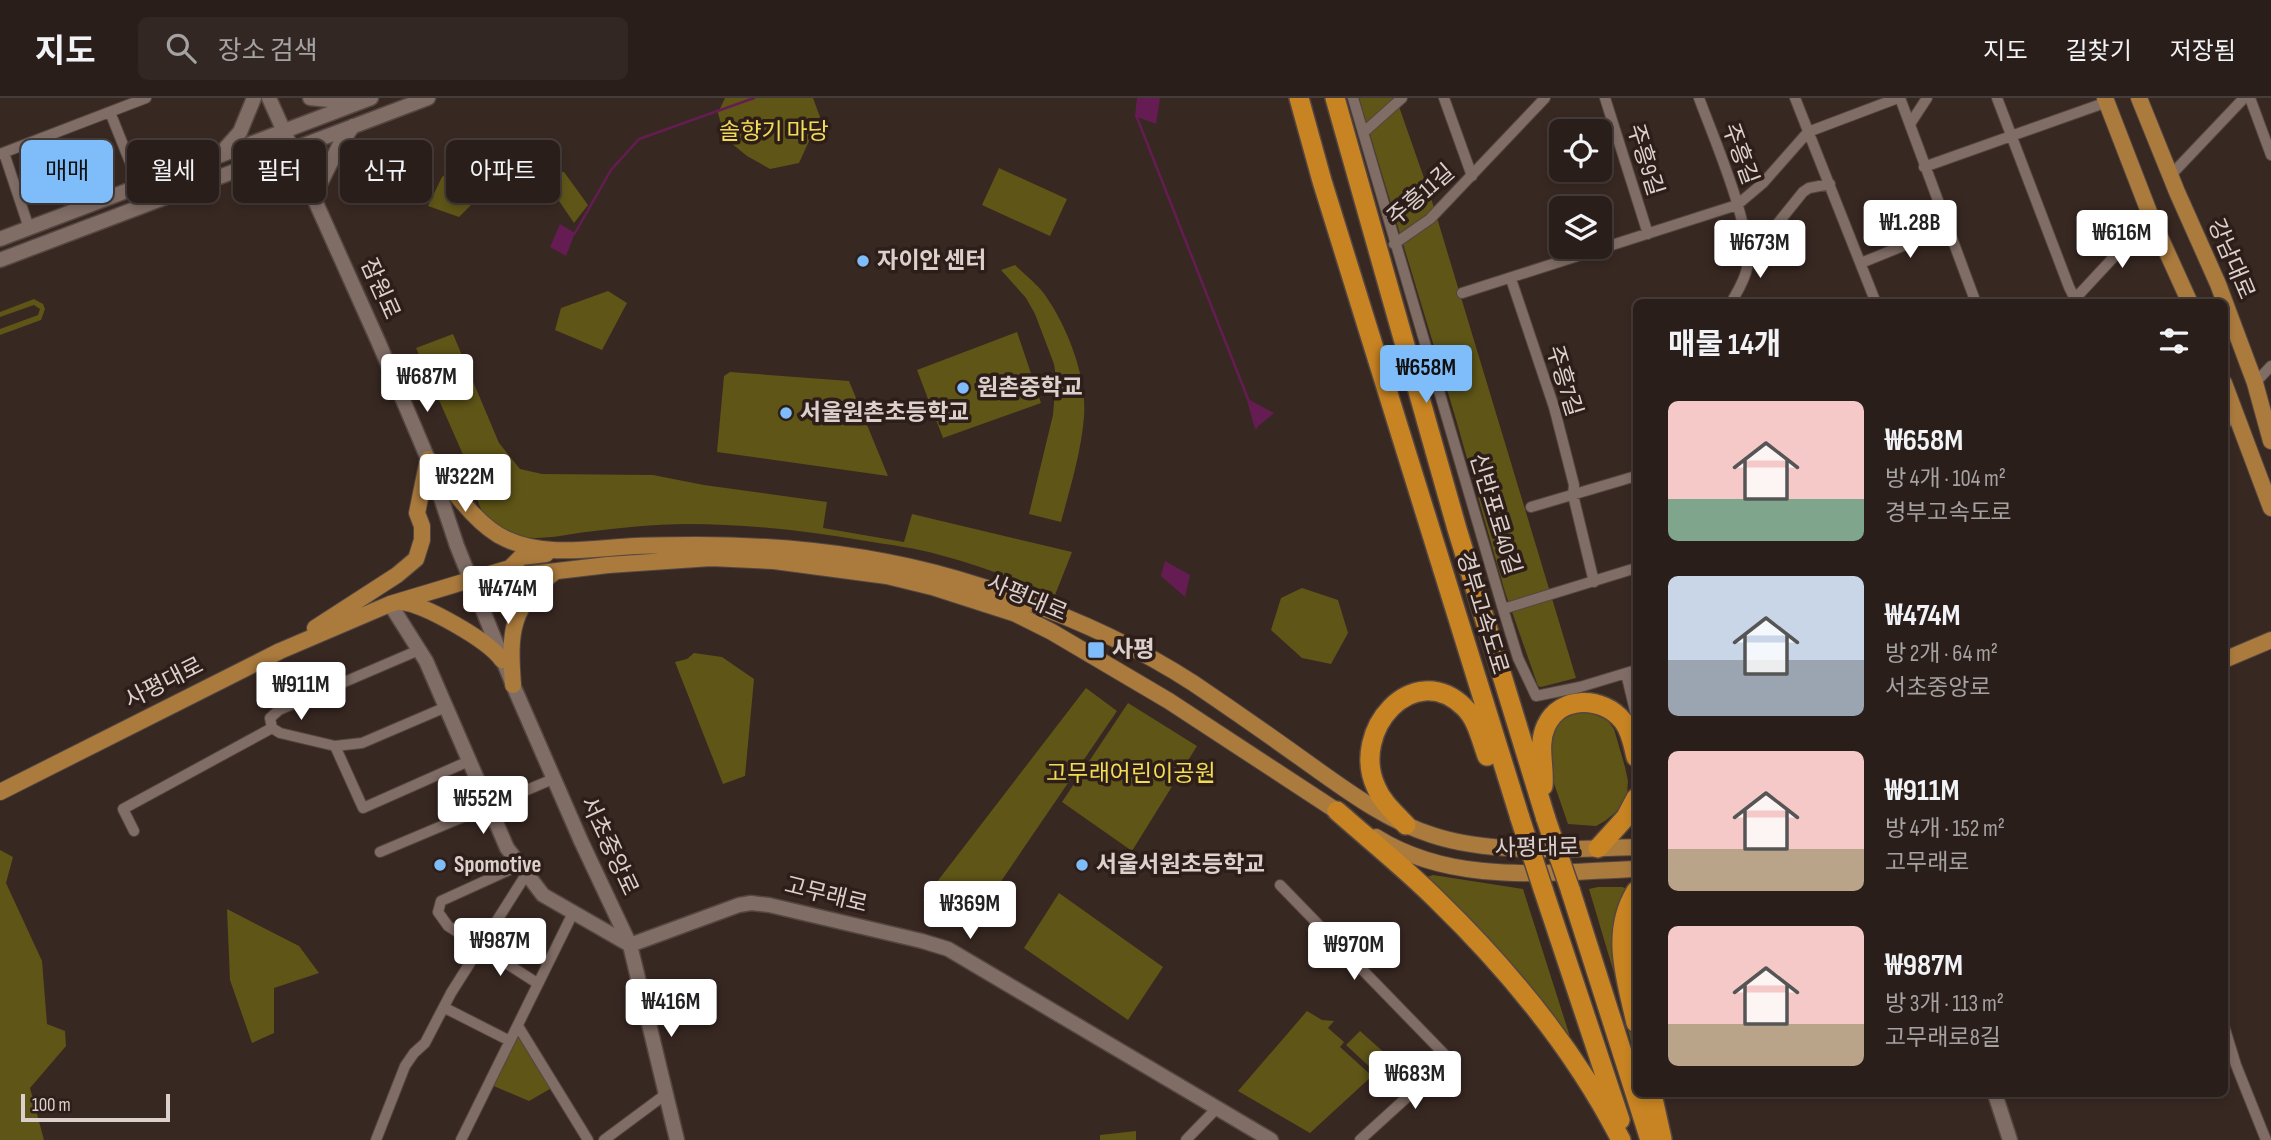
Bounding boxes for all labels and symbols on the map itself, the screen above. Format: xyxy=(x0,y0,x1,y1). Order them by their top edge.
park label: 솔향기 마당 xyxy=(719,118,829,146)
street label: 주흥길 xyxy=(1716,119,1764,189)
street label: 주흥9길 xyxy=(1621,121,1669,199)
street label: 주흥11길 xyxy=(1382,158,1460,232)
pin: ₩1.28B xyxy=(1853,200,1967,260)
pin: ₩616M xyxy=(2073,211,2171,270)
street label: 강남대로 xyxy=(2202,215,2260,303)
pin: ₩673M xyxy=(1711,220,1809,280)
place label: 자이안 센터 xyxy=(877,247,986,275)
marker: 자이안 센터 xyxy=(855,253,871,269)
street label: 잠원로 xyxy=(354,254,406,324)
street label: 주흥7길 xyxy=(1540,342,1588,420)
pin: ₩658M xyxy=(1377,345,1475,405)
pin: ₩687M xyxy=(378,354,476,414)
place label: 원촌중학교 xyxy=(977,374,1083,402)
marker: 원촌중학교 xyxy=(955,380,971,396)
place label: 서울원촌초등학교 xyxy=(800,399,969,427)
marker: 서울원촌초등학교 xyxy=(778,405,794,421)
street label: 신반포로40길 xyxy=(1463,450,1527,578)
pin: ₩322M xyxy=(416,454,514,514)
street label: 경부고속도로 xyxy=(1450,548,1514,678)
pin: ₩474M xyxy=(459,566,557,626)
street label: 사평대로 xyxy=(983,569,1071,627)
place label: 사평 xyxy=(1112,636,1154,664)
marker: 사평 xyxy=(1086,640,1106,660)
street label: 사평대로 xyxy=(120,651,208,715)
pin: ₩911M xyxy=(252,662,350,722)
park label: 고무래어린이공원 xyxy=(1046,760,1216,788)
pin: ₩552M xyxy=(434,776,532,836)
street label: 서초중앙로 xyxy=(574,792,644,900)
street label: 사평대로 xyxy=(1494,833,1580,863)
place label: Spomotive xyxy=(454,851,541,879)
place label: 서울서원초등학교 xyxy=(1096,851,1265,879)
marker: Spomotive xyxy=(432,857,448,873)
marker: 서울서원초등학교 xyxy=(1074,857,1090,873)
street label: 고무래로 xyxy=(782,871,870,919)
pin: ₩369M xyxy=(921,882,1019,941)
pin: ₩987M xyxy=(451,918,549,978)
pin: ₩970M xyxy=(1305,922,1403,982)
pin: ₩416M xyxy=(622,979,720,1039)
pin: ₩683M xyxy=(1366,1052,1464,1111)
scale bar xyxy=(21,1091,170,1123)

